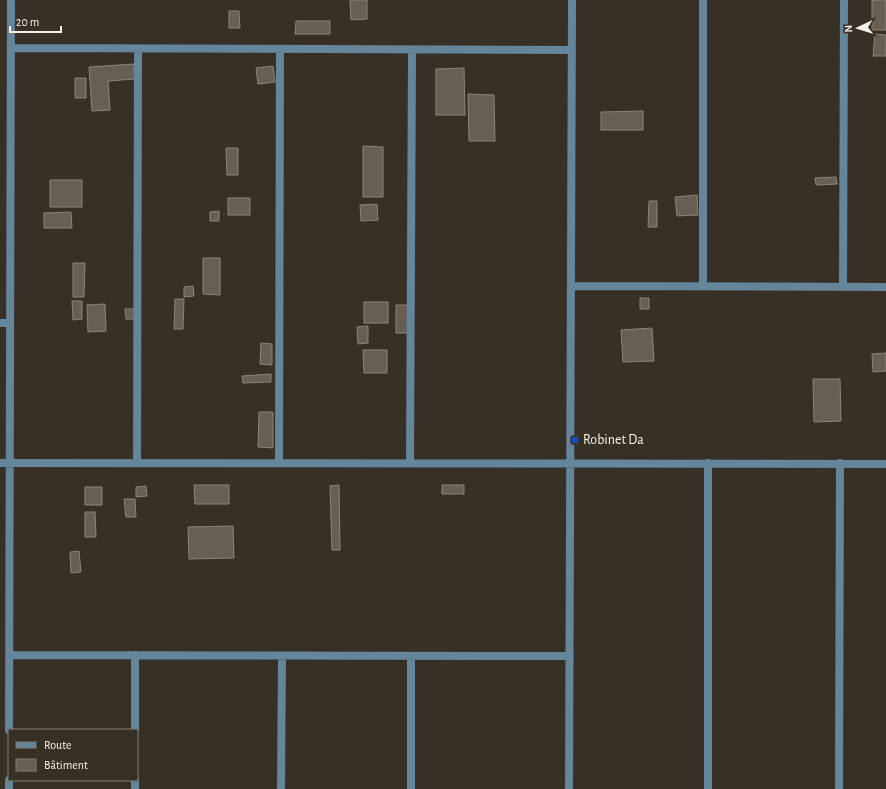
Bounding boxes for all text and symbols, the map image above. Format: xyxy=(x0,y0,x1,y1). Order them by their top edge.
scale bar xyxy=(10,8,61,34)
north arrow xyxy=(838,8,878,48)
text: 20 m xyxy=(16,16,39,28)
text: N xyxy=(843,24,854,33)
place label: Robinet Da xyxy=(583,433,644,447)
marker: Robinet Da xyxy=(570,435,580,445)
legend xyxy=(8,729,138,781)
text: Route xyxy=(44,739,71,751)
text: Bâtiment xyxy=(44,759,88,771)

